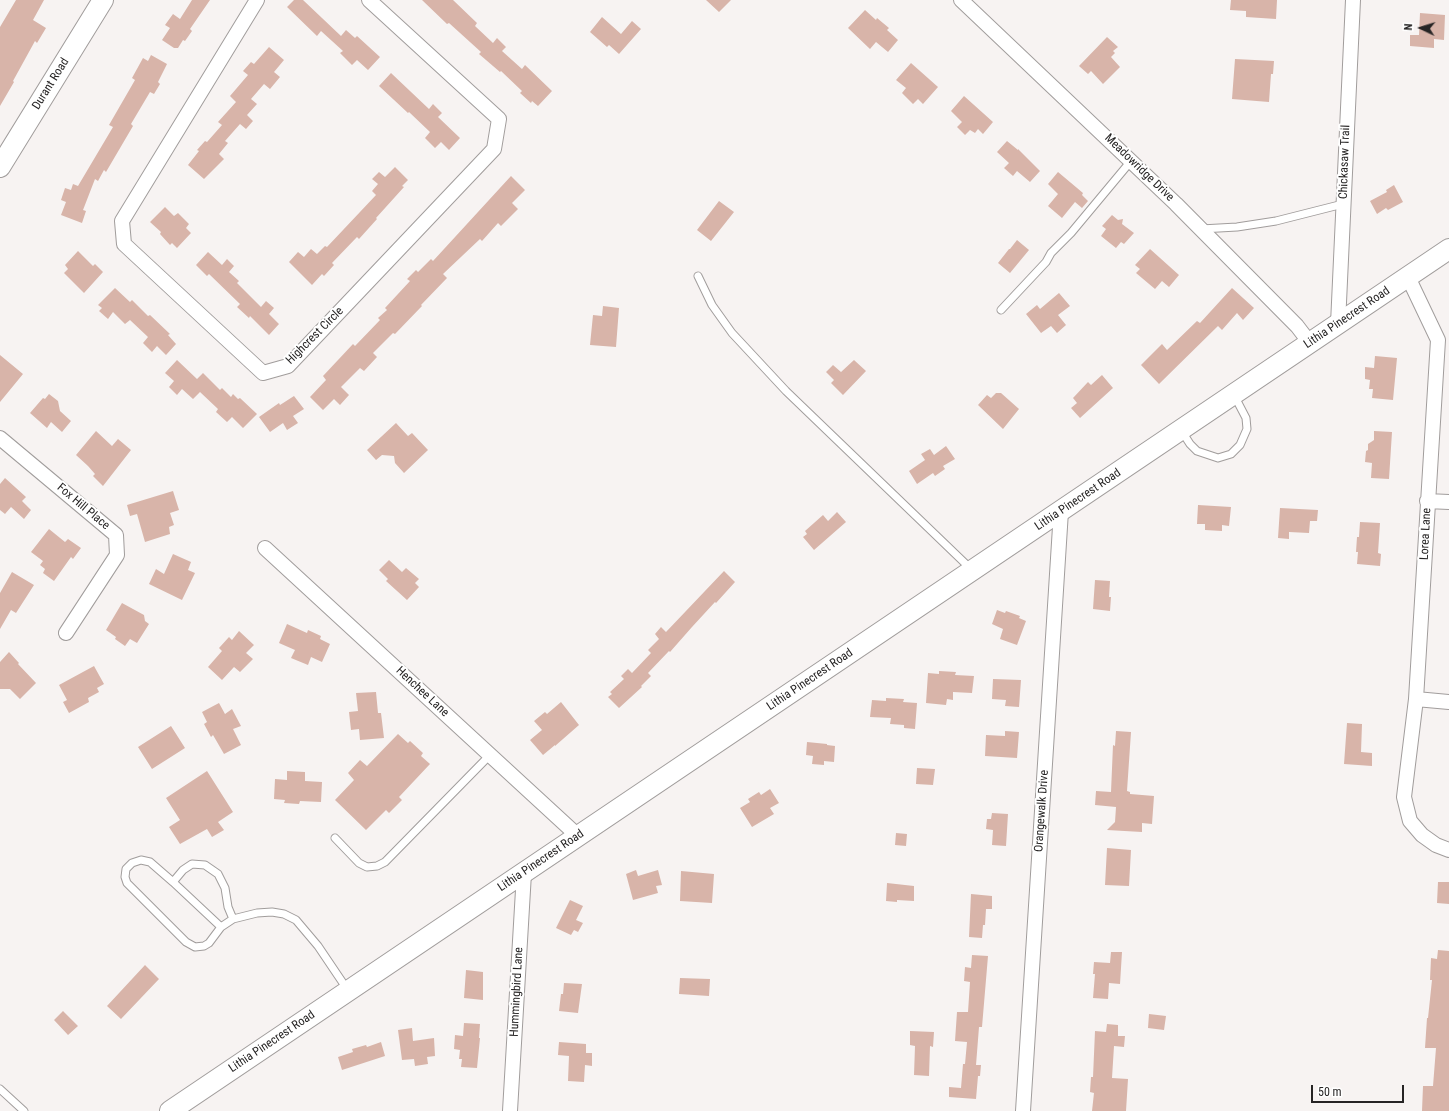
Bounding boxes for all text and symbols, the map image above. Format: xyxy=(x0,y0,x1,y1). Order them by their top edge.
north arrow xyxy=(1401,8,1441,48)
text: N xyxy=(1402,23,1415,31)
street label: Durant Road xyxy=(30,56,72,112)
street label: Chickasaw Trail xyxy=(1337,125,1353,199)
street label: Meadowridge Drive xyxy=(1101,131,1177,205)
street label: Lithia Pinecrest Road xyxy=(1301,284,1393,352)
street label: Highcrest Circle xyxy=(283,304,347,368)
street label: Lithia Pinecrest Road xyxy=(1032,466,1124,534)
street label: Fox Hill Place xyxy=(54,481,112,533)
street label: Lorea Lane xyxy=(1417,508,1435,560)
street label: Lithia Pinecrest Road xyxy=(764,646,856,714)
street label: Henchee Lane xyxy=(393,664,451,720)
street label: Orangewalk Drive xyxy=(1032,770,1052,852)
street label: Lithia Pinecrest Road xyxy=(495,827,587,895)
street label: Hummingbird Lane xyxy=(507,947,527,1037)
street label: Lithia Pinecrest Road xyxy=(226,1008,318,1076)
scale bar xyxy=(1313,1077,1406,1103)
text: 50 m xyxy=(1318,1085,1342,1099)

